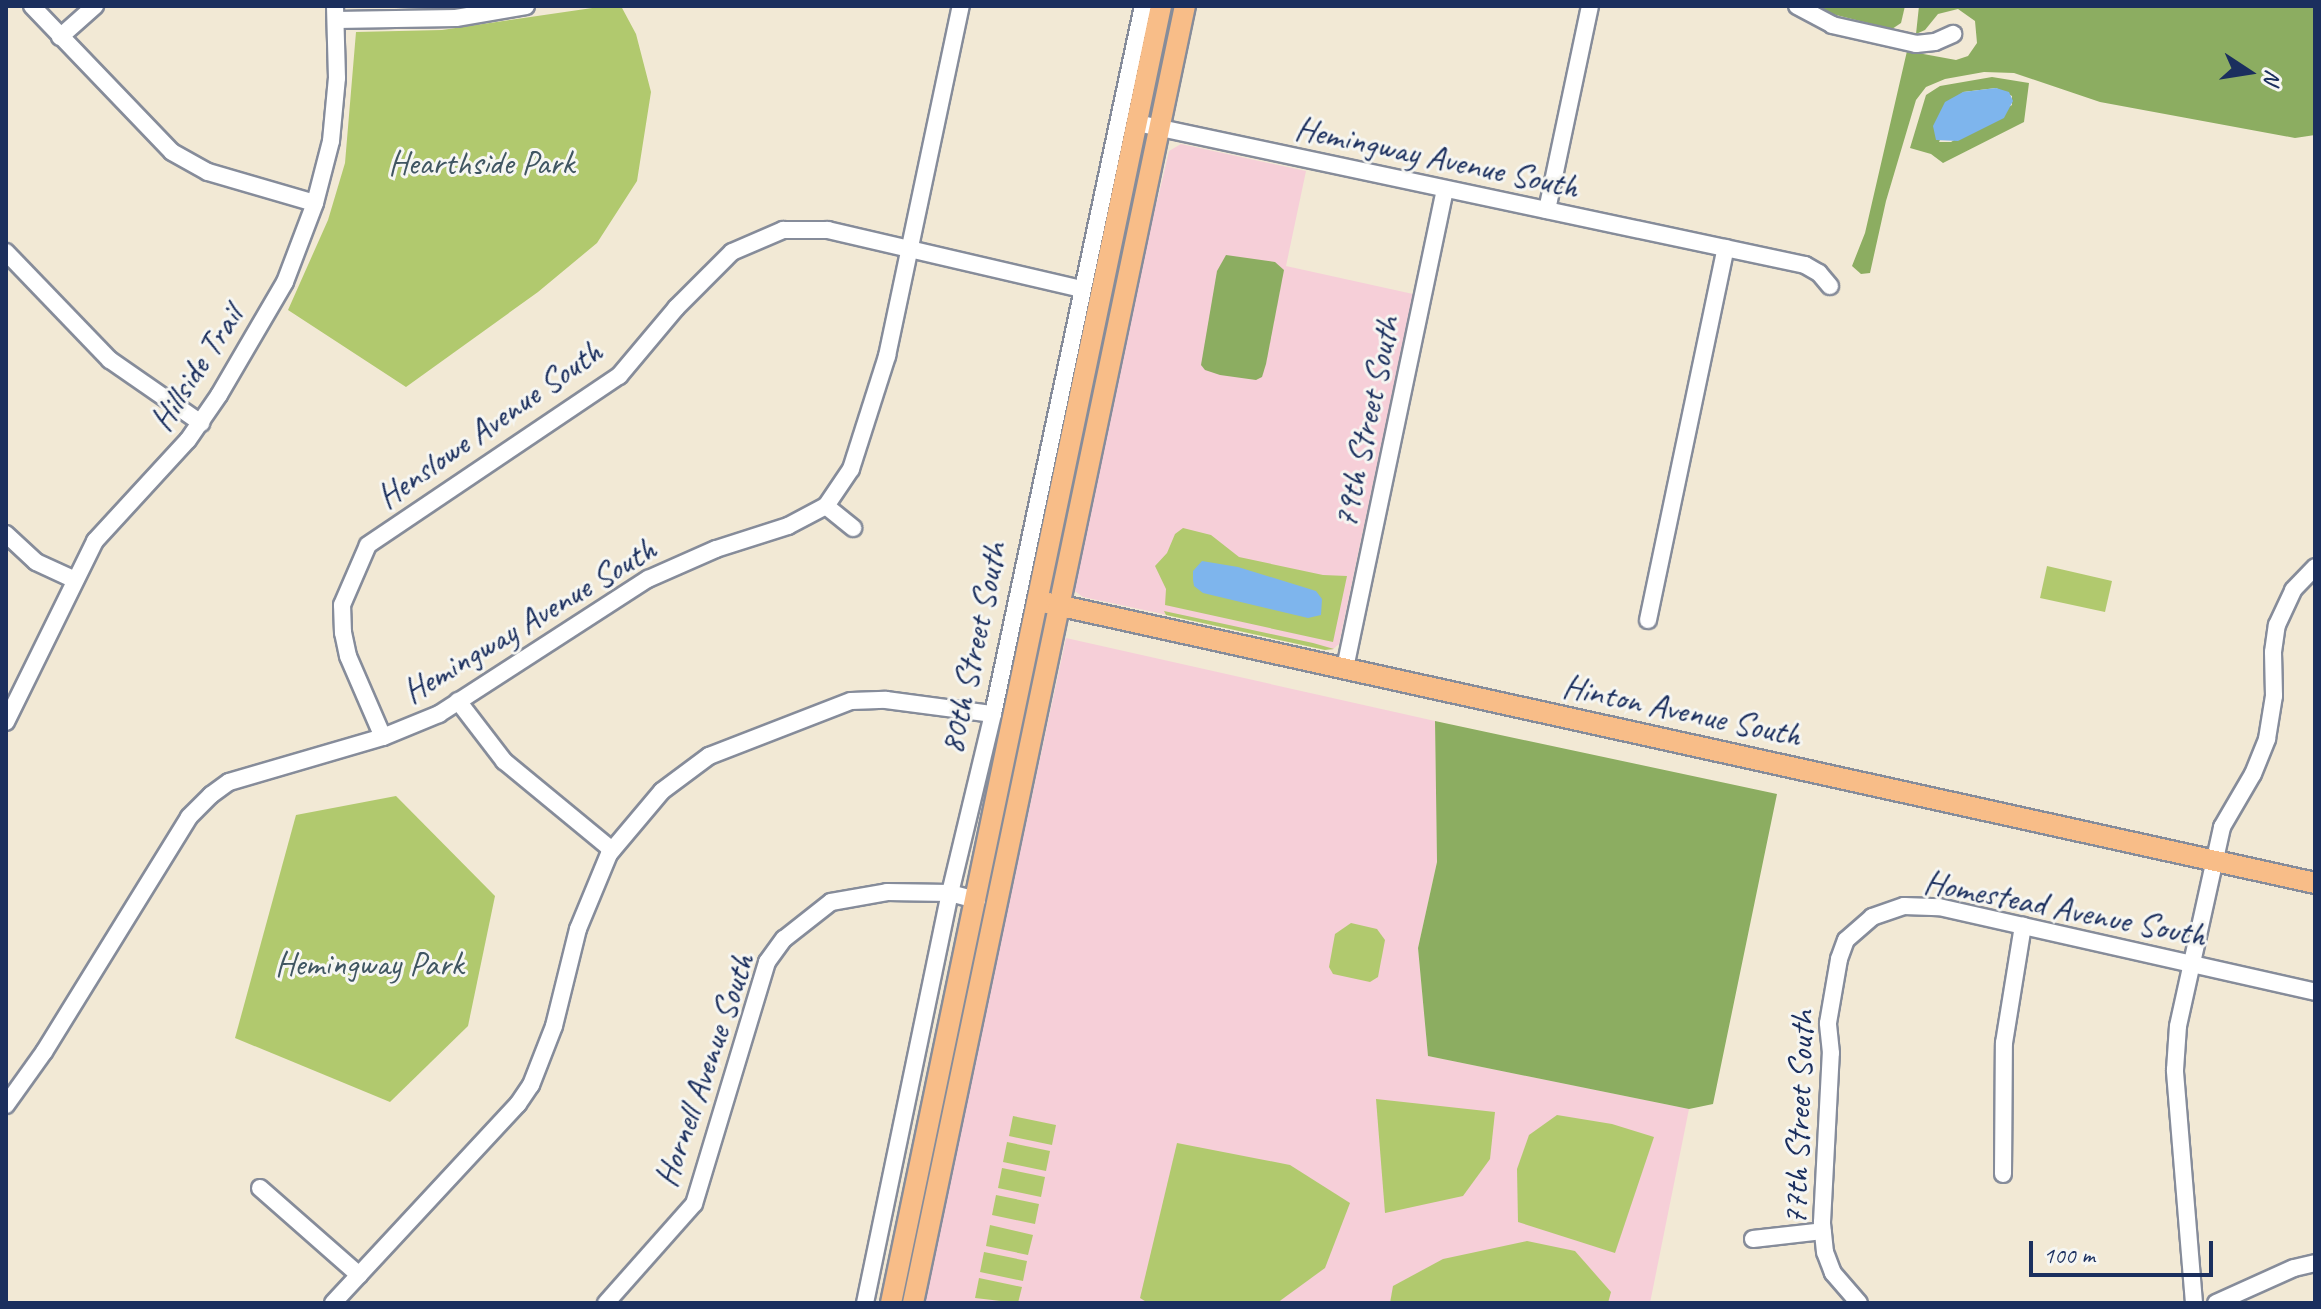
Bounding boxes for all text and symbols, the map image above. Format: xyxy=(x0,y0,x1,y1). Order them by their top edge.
north arrow xyxy=(2209,32,2289,112)
text: N xyxy=(2257,67,2288,87)
street label: Hemingway Avenue South xyxy=(1292,107,1582,207)
park label: Hearthside Park xyxy=(387,143,575,183)
street label: Hillside Trail xyxy=(141,298,251,438)
street label: 79th Street South xyxy=(1324,312,1408,532)
street label: Henslowe Avenue South xyxy=(369,331,609,517)
street label: Hemingway Avenue South xyxy=(395,528,663,712)
street label: 80th Street South xyxy=(931,538,1015,758)
street label: Hinton Avenue South xyxy=(1560,665,1804,755)
street label: Homestead Avenue South xyxy=(1921,861,2209,955)
park label: Hemingway Park xyxy=(275,944,463,984)
street label: Hornell Avenue South xyxy=(645,948,763,1192)
street label: 77th Street South xyxy=(1774,1010,1822,1226)
scale bar xyxy=(2033,1225,2217,1275)
text: 100 m xyxy=(2043,1240,2095,1270)

